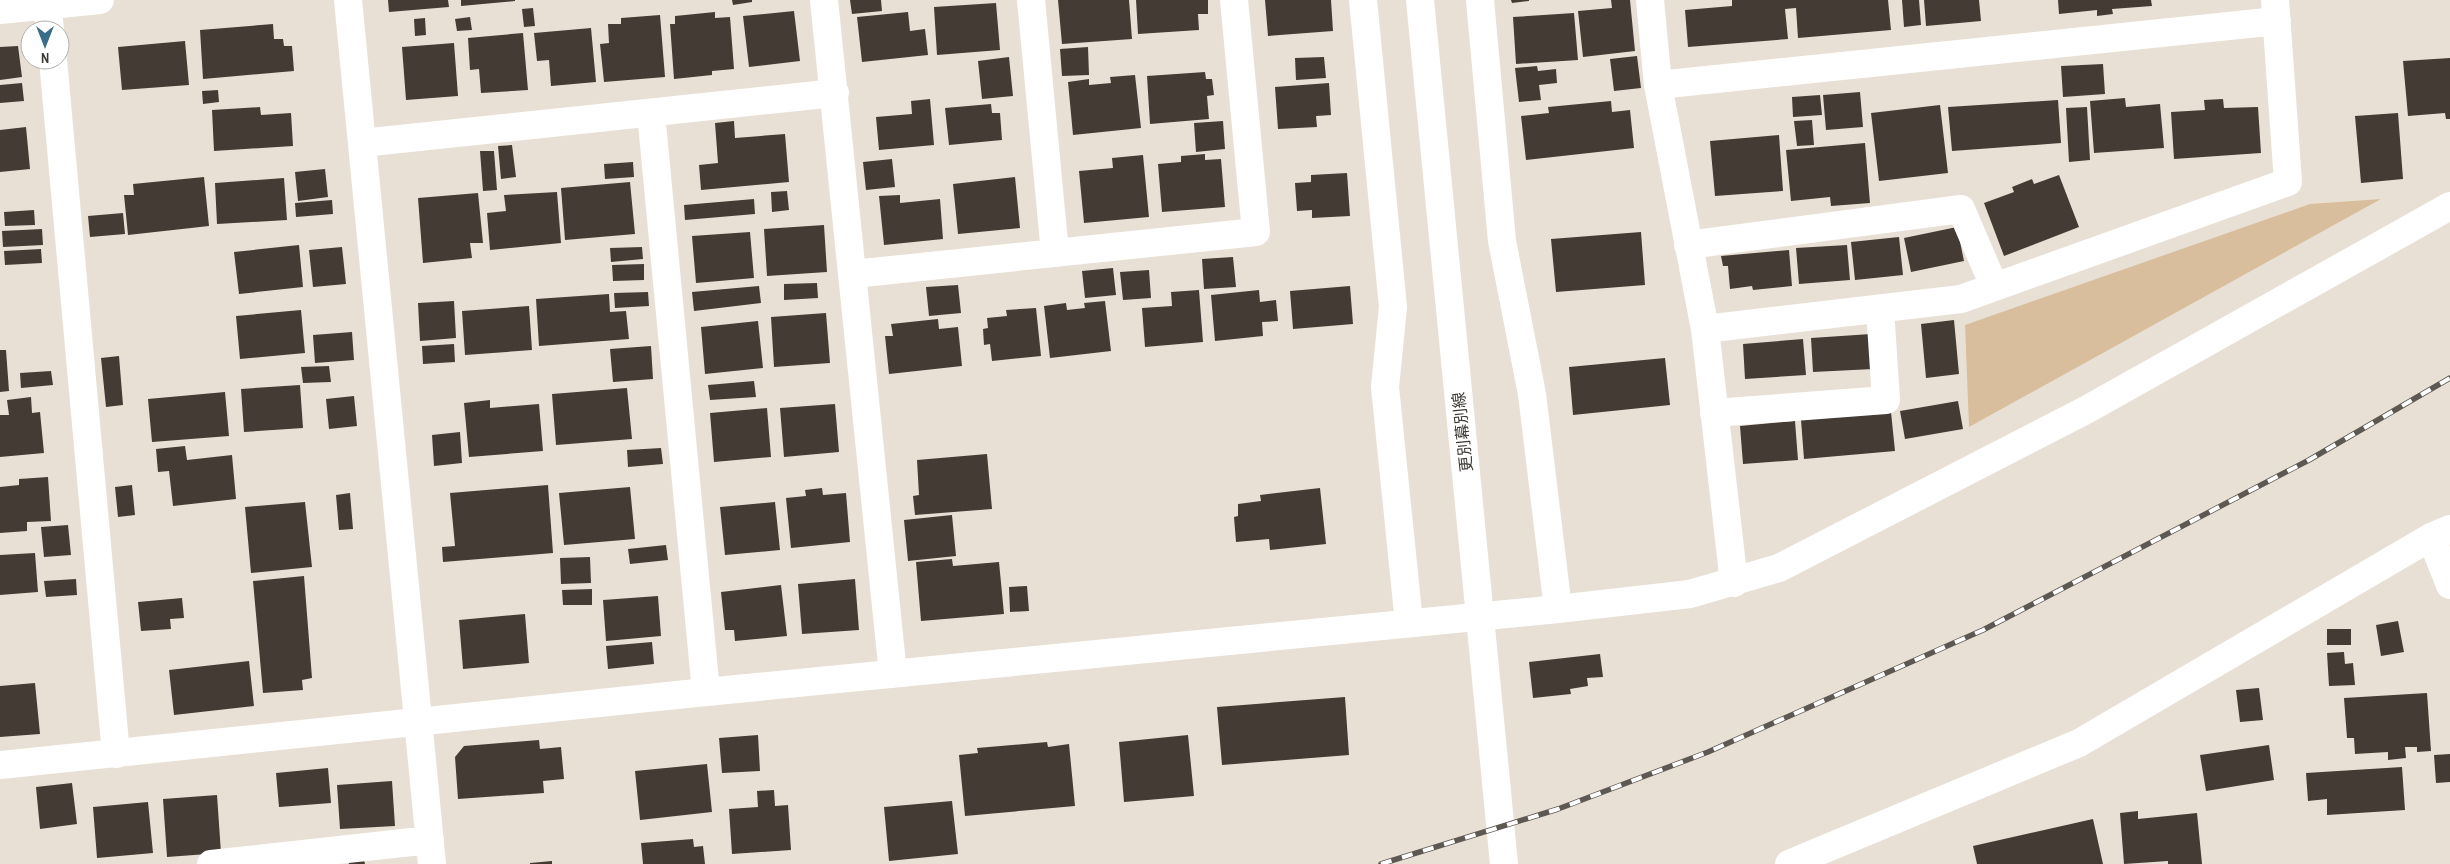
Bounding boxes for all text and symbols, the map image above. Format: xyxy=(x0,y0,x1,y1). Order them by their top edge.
north arrow xyxy=(20,20,70,70)
text: N xyxy=(41,49,49,67)
street label: 更別幕別線 xyxy=(1447,391,1477,473)

